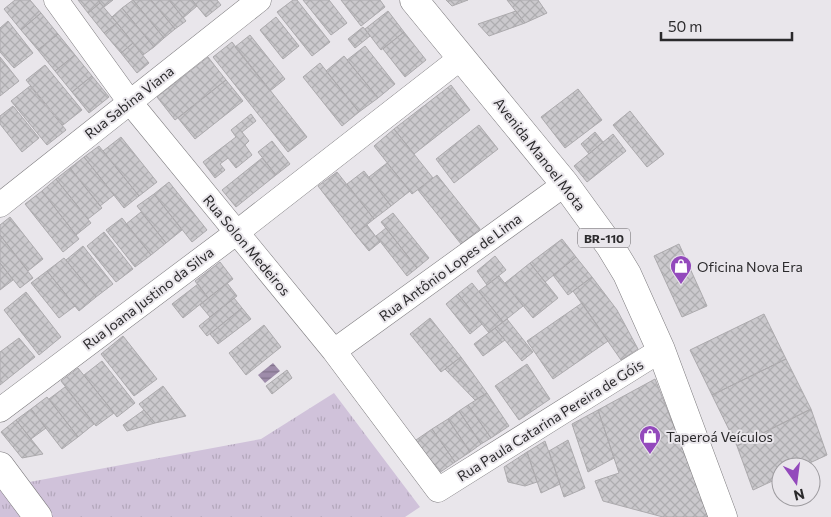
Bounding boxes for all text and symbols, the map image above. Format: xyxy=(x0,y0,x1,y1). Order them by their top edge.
scale bar xyxy=(661,10,792,42)
text: 50 m xyxy=(668,17,702,35)
street label: Rua Sabina Viana xyxy=(81,62,177,142)
street label: Avenida Manoel Mota xyxy=(491,94,589,214)
street label: Rua Solon Medeiros xyxy=(200,191,294,299)
street label: Rua Antônio Lopes de Lima xyxy=(375,210,525,324)
road number: BR-110 xyxy=(578,228,630,248)
street label: Rua Joana Justino da Silva xyxy=(79,243,217,353)
shop icon: Oficina Nova Era xyxy=(669,254,693,285)
place label: Oficina Nova Era xyxy=(697,258,803,275)
street label: Rua Paula Catarina Pereira de Góis xyxy=(454,355,646,485)
shop icon: Taperoá Veículos xyxy=(638,424,662,455)
place label: Taperoá Veículos xyxy=(666,428,773,445)
north arrow xyxy=(771,457,821,507)
text: N xyxy=(792,486,806,505)

